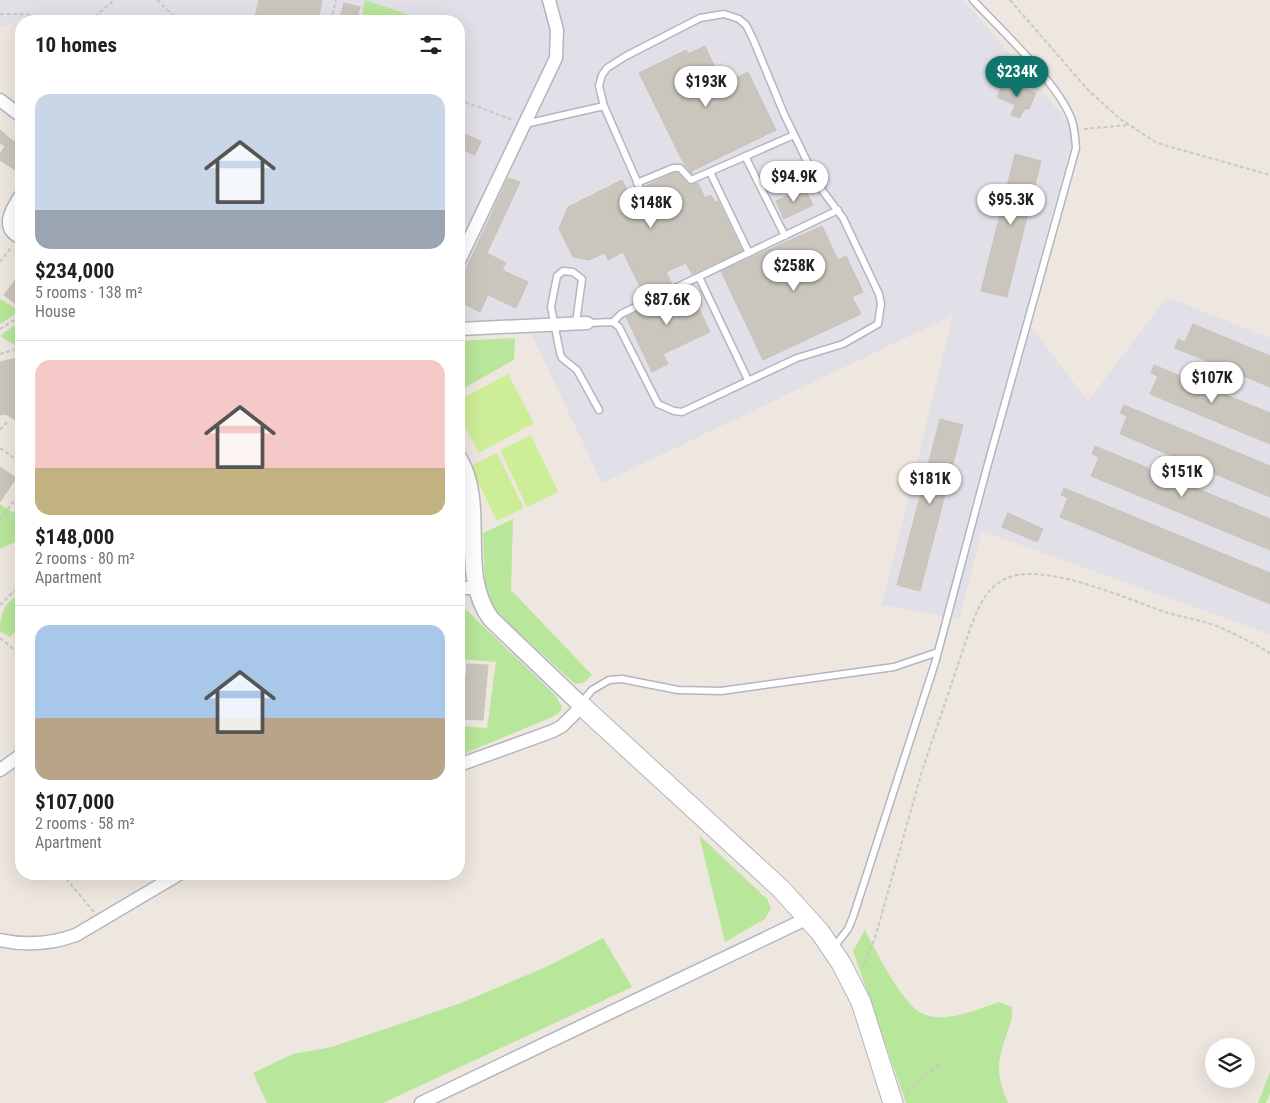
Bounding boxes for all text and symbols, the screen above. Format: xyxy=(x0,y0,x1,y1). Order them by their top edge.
icon: filters xyxy=(417,31,445,59)
text: 10 homes xyxy=(35,33,117,57)
pin: $234K xyxy=(982,56,1052,98)
text: $234K xyxy=(996,62,1038,81)
pin: $193K xyxy=(671,66,741,108)
text: $193K xyxy=(685,72,727,91)
icon: home xyxy=(195,127,285,217)
pin: $94.9K xyxy=(753,160,835,203)
text: $94.9K xyxy=(771,167,817,186)
pin: $95.3K xyxy=(970,184,1052,226)
pin: $148K xyxy=(616,186,686,229)
text: $95.3K xyxy=(988,190,1034,209)
text: $148K xyxy=(630,193,672,212)
pin: $258K xyxy=(759,250,829,292)
text: $258K xyxy=(773,256,815,275)
text: $234,000 xyxy=(35,259,114,283)
text: 5 rooms · 138 m² xyxy=(35,283,143,302)
pin: $87.6K xyxy=(626,284,708,326)
text: $87.6K xyxy=(644,290,690,309)
text: House xyxy=(35,302,75,321)
pin: $107K xyxy=(1177,362,1247,404)
text: $107K xyxy=(1191,368,1233,387)
icon: home xyxy=(195,392,285,482)
pin: $151K xyxy=(1147,456,1217,498)
pin: $181K xyxy=(895,462,965,505)
text: $151K xyxy=(1161,462,1203,481)
text: $181K xyxy=(909,469,951,488)
text: $148,000 xyxy=(35,525,114,549)
text: 2 rooms · 80 m² xyxy=(35,549,135,568)
text: Apartment xyxy=(35,568,102,587)
icon: home xyxy=(195,657,285,747)
text: $107,000 xyxy=(35,790,114,814)
text: 2 rooms · 58 m² xyxy=(35,814,135,833)
text: Apartment xyxy=(35,833,102,852)
map controls xyxy=(1205,1038,1255,1088)
button: layers xyxy=(1205,1038,1255,1088)

